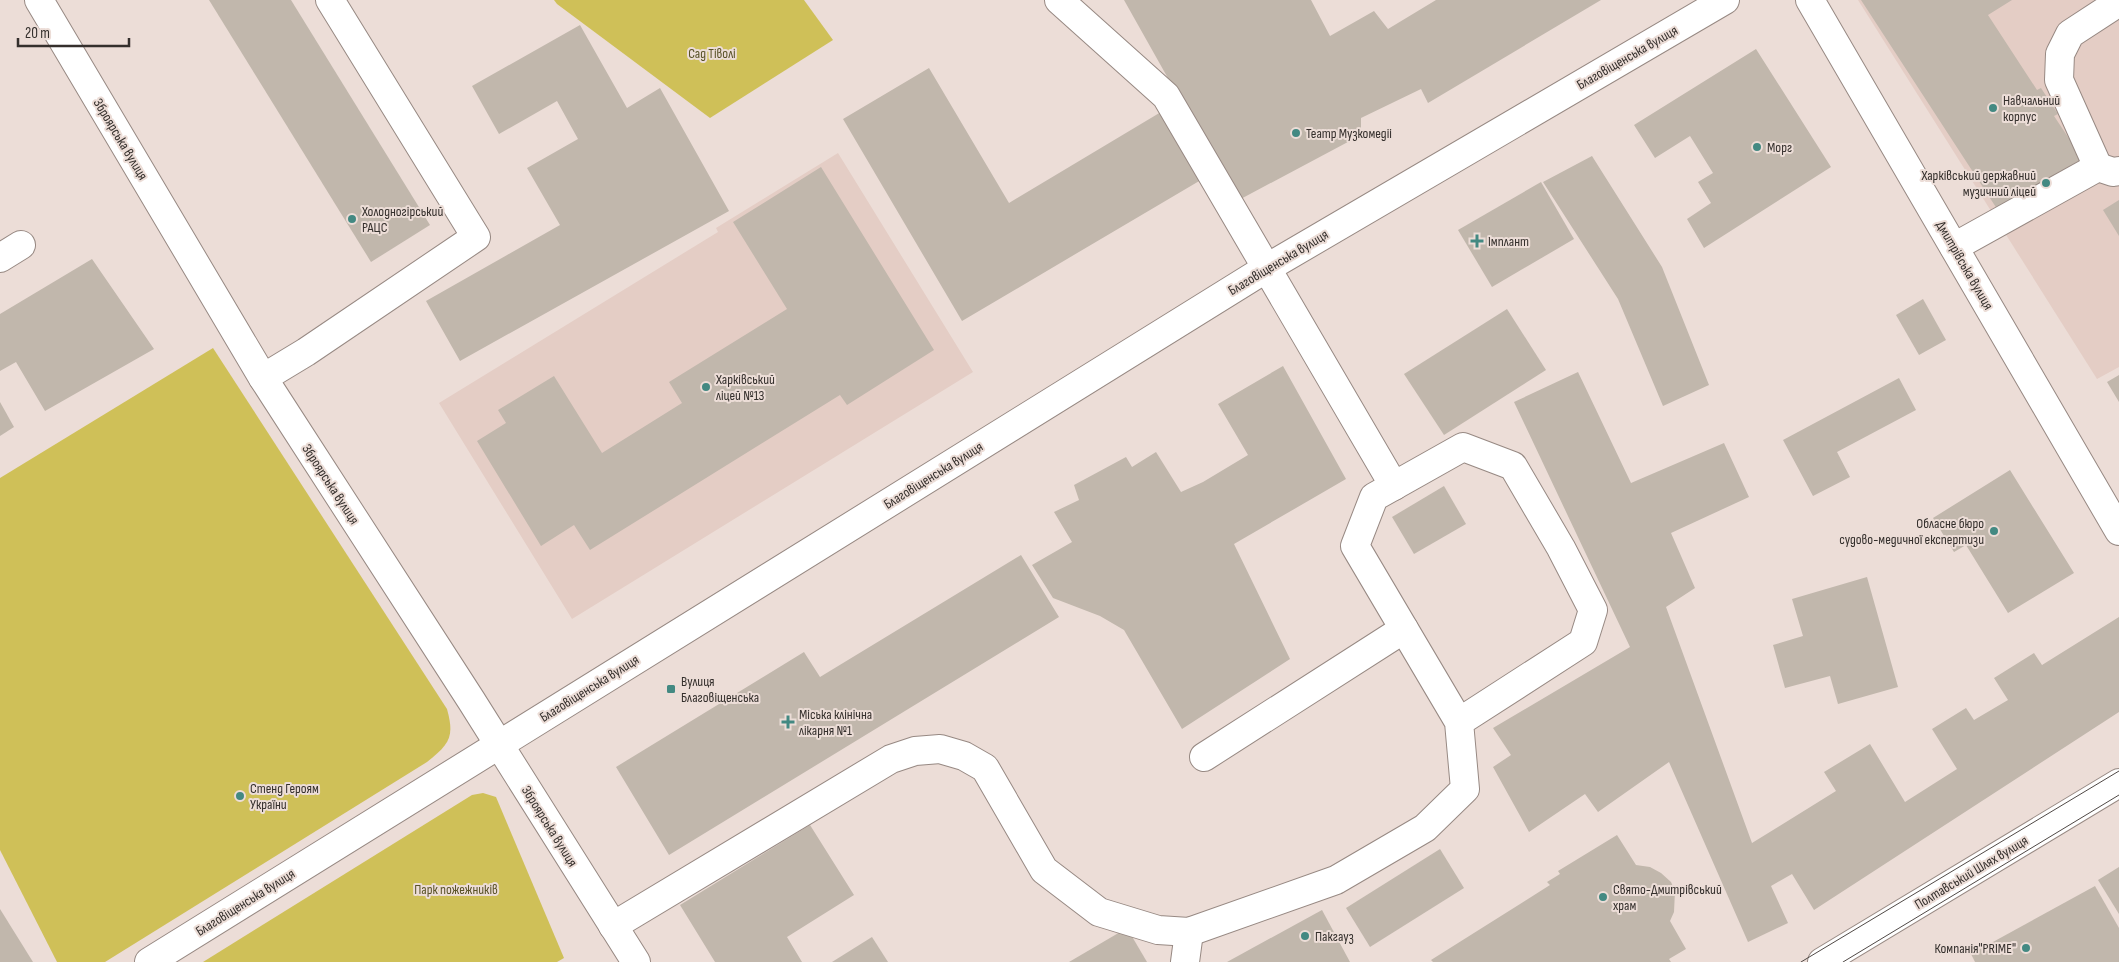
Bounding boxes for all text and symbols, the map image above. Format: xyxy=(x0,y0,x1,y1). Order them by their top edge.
scale bar xyxy=(18,15,129,47)
street label: Благовіщенська вулиця xyxy=(1574,22,1681,93)
text: 20 m xyxy=(25,24,50,43)
park label: Сад Тіволі xyxy=(688,45,736,62)
place label: Навчальний корпус xyxy=(2003,92,2060,125)
street label: Зброярська вулиця xyxy=(90,95,152,183)
marker: Навчальний корпус xyxy=(1987,102,1999,114)
place label: Театр Музкомедіі xyxy=(1306,125,1392,142)
marker: Театр Музкомедіі xyxy=(1290,127,1302,139)
place label: Морг xyxy=(1767,139,1792,156)
marker: Морг xyxy=(1751,141,1763,153)
place label: Харківський державний музичний ліцей xyxy=(1920,167,2036,200)
marker: Харківський державний музичний ліцей xyxy=(2040,177,2052,189)
place label: Холодногірський РАЦС xyxy=(361,203,443,236)
marker: Холодногірський РАЦС xyxy=(346,213,358,225)
street label: Дмитрівська вулиця xyxy=(1932,218,1997,313)
street label: Благовіщенська вулиця xyxy=(1225,226,1331,299)
place label: Імплант xyxy=(1488,233,1529,250)
marker: Імплант xyxy=(1470,234,1484,248)
place label: Харківський ліцей №13 xyxy=(715,371,775,404)
marker: Харківський ліцей №13 xyxy=(700,381,712,393)
street label: Благовіщенська вулиця xyxy=(881,438,986,513)
street label: Зброярська вулиця xyxy=(298,441,363,528)
place label: Обласне бюро судово-медичної експертизи xyxy=(1839,515,1984,548)
marker: Обласне бюро судово-медичної експертизи xyxy=(1988,525,2000,537)
street label: Благовіщенська вулиця xyxy=(537,651,642,726)
place label: Вулиця Благовіщенська xyxy=(681,673,759,706)
marker: Вулиця Благовіщенська xyxy=(665,683,677,695)
place label: Міська клінічна лікарня №1 xyxy=(799,706,872,739)
marker: Міська клінічна лікарня №1 xyxy=(781,715,795,729)
place label: Стенд Героям України xyxy=(250,780,319,813)
street label: Зброярська вулиця xyxy=(518,783,581,870)
marker: Стенд Героям України xyxy=(234,790,246,802)
street label: Полтавський Шлях вулиця xyxy=(1912,832,2031,913)
street label: Благовіщенська вулиця xyxy=(193,865,298,940)
park label: Парк пожежників xyxy=(414,881,498,898)
place label: Свято-Дмитрівський храм xyxy=(1613,881,1722,914)
marker: Свято-Дмитрівський храм xyxy=(1597,891,1609,903)
place label: Пакгауз xyxy=(1315,928,1354,945)
marker: Пакгауз xyxy=(1299,930,1311,942)
place label: Компанія"PRIME" xyxy=(1934,940,2016,957)
marker: Компанія"PRIME" xyxy=(2020,942,2032,954)

